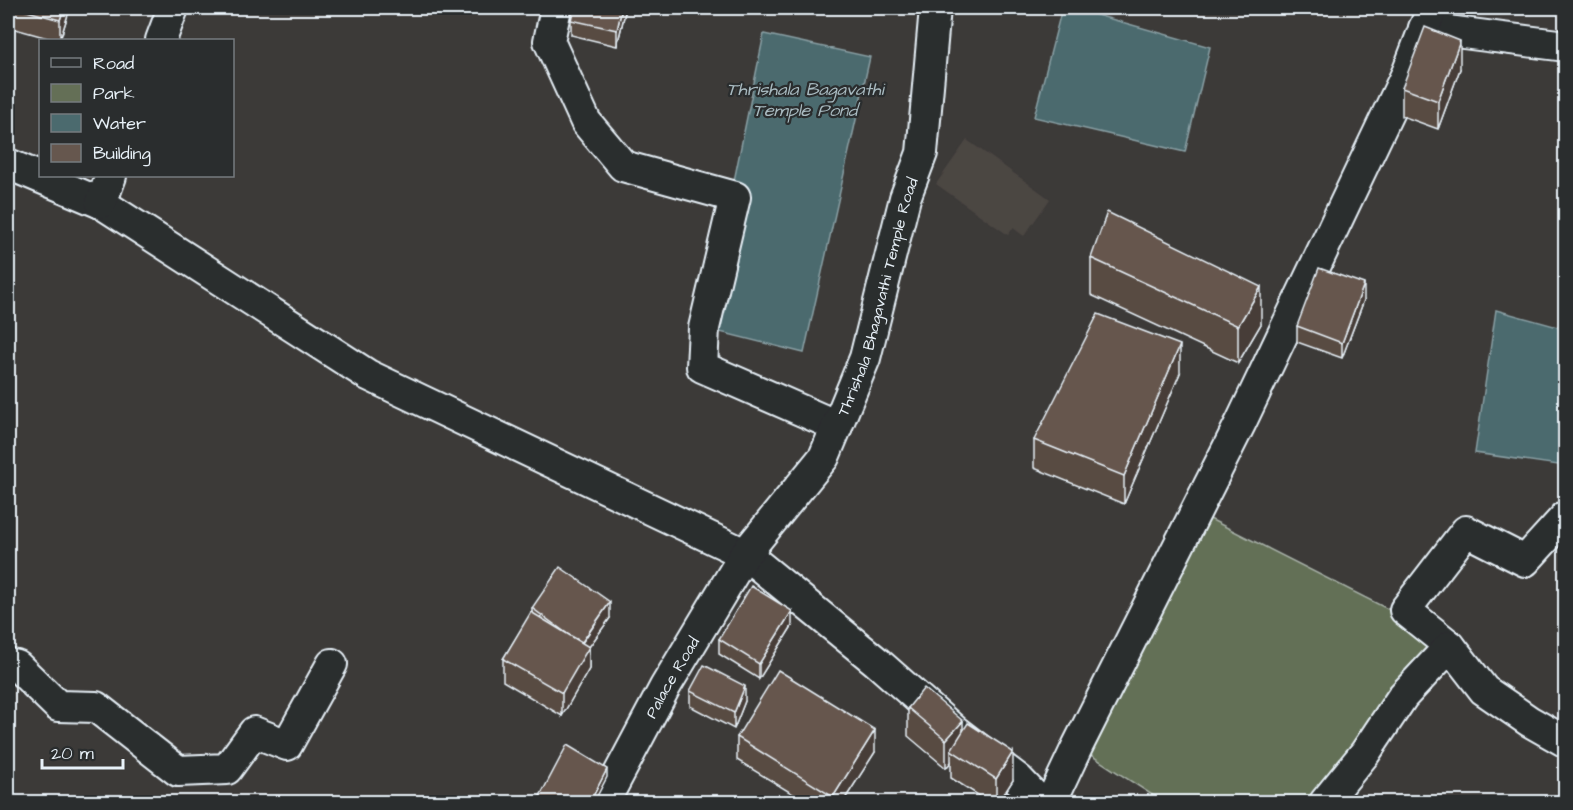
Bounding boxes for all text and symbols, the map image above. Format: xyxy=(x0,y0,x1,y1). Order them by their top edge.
legend xyxy=(39,39,234,177)
text: Road xyxy=(93,51,134,76)
water label: Thrishala Bagavathi Temple Pond xyxy=(727,77,886,123)
text: Park xyxy=(93,81,135,106)
text: Water xyxy=(93,111,146,136)
text: Building xyxy=(93,141,151,167)
street label: Thrishala Bhagavathi Temple Road xyxy=(832,174,924,420)
street label: Palace Road xyxy=(640,633,705,722)
scale bar xyxy=(42,732,123,770)
text: 20 m xyxy=(51,741,94,766)

